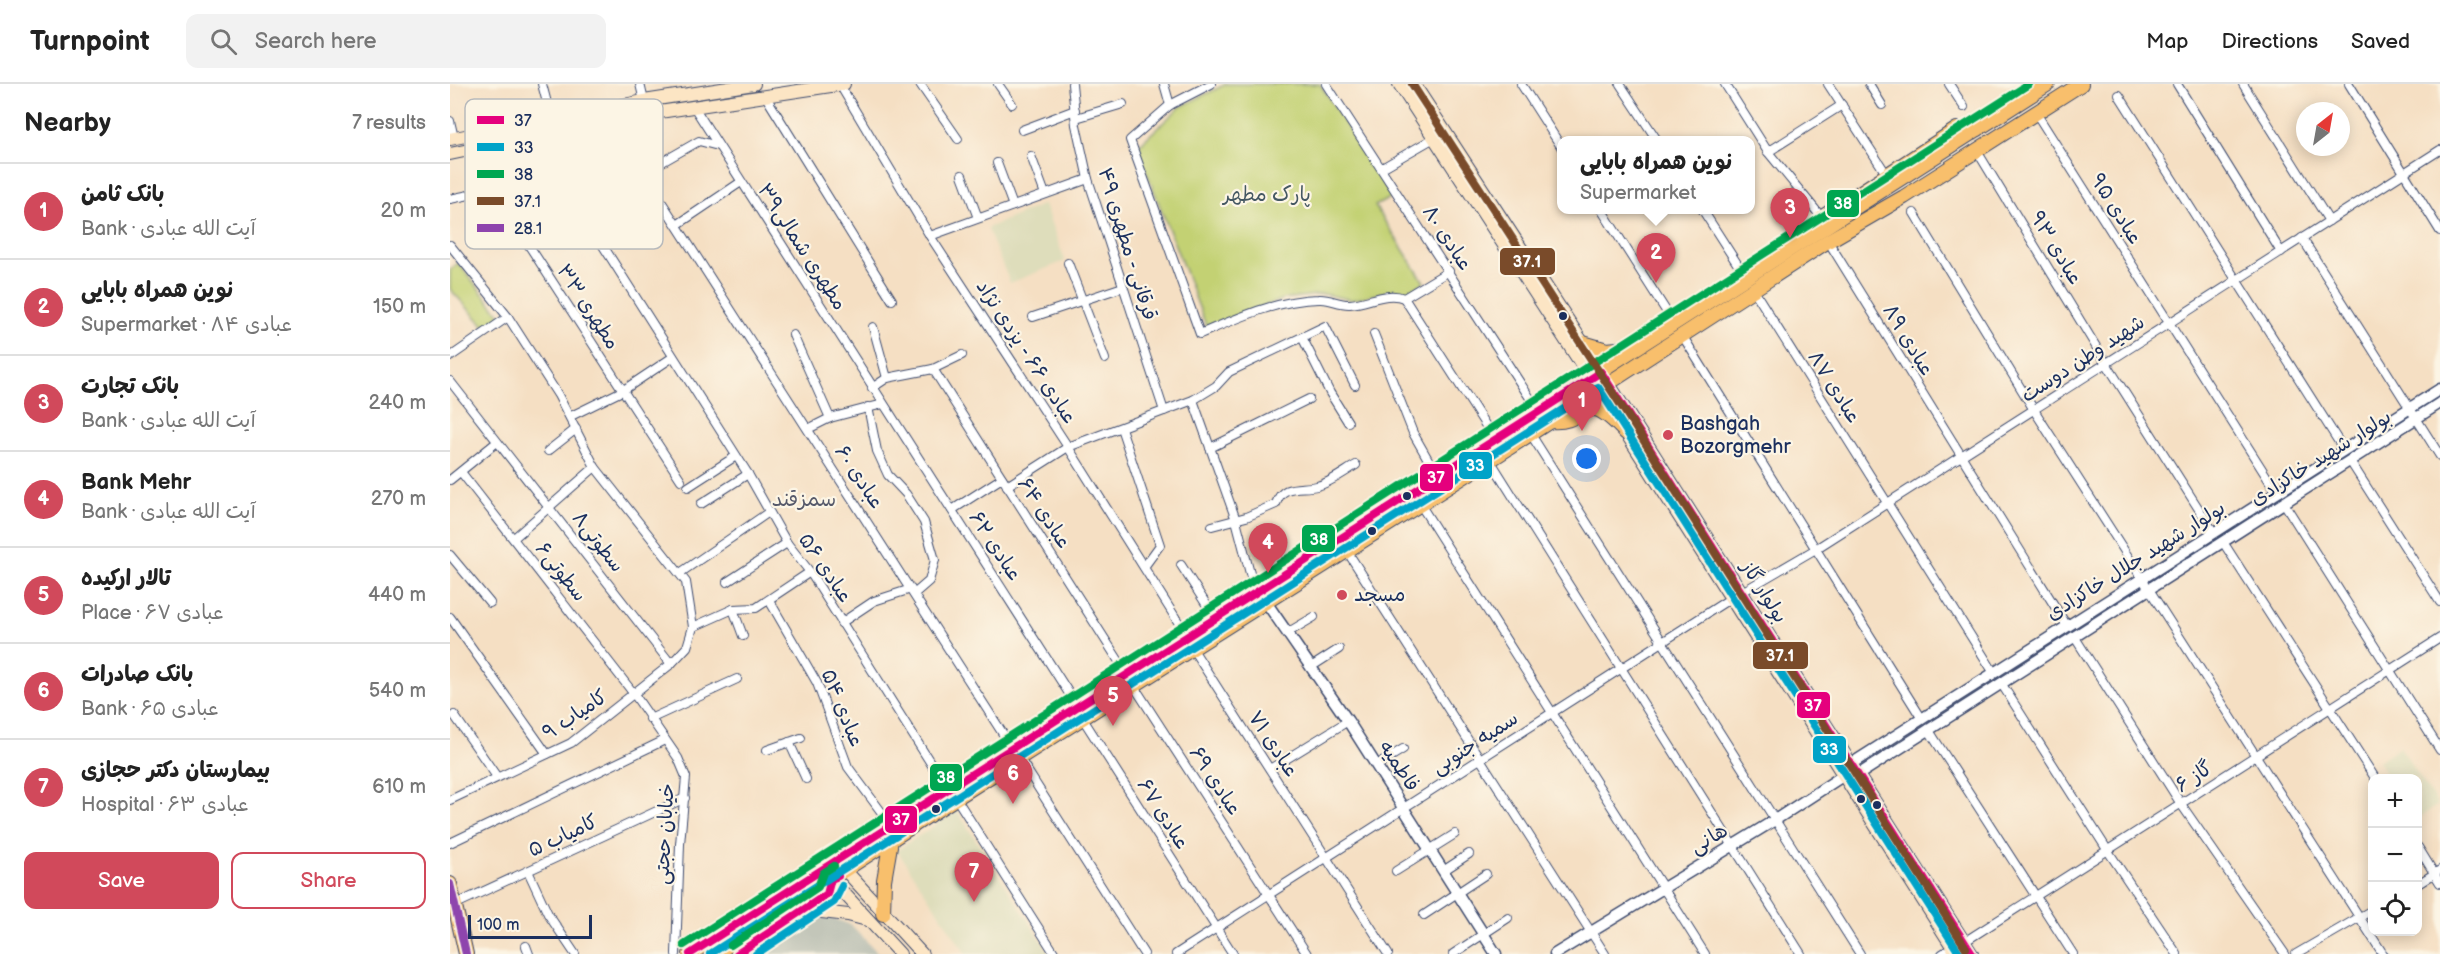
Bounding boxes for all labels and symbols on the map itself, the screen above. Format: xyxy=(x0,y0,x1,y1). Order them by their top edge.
legend xyxy=(465,99,663,249)
north arrow xyxy=(2296,102,2350,156)
text: 37 xyxy=(514,112,532,131)
text: 33 xyxy=(514,139,534,158)
street label: قرقانی - مطهری ۴۹ xyxy=(1092,165,1162,323)
text: 38 xyxy=(514,166,533,185)
street label: عبادی ۹۵ xyxy=(2085,169,2147,249)
street label: مطهری شمالی۳۹ xyxy=(752,179,852,315)
park label: پارک مطهر xyxy=(1221,183,1311,207)
pin: 3 xyxy=(1770,188,1810,238)
line badge: 38 xyxy=(1826,189,1860,218)
text: 37.1 xyxy=(514,193,541,212)
text: 38 xyxy=(1834,195,1852,214)
street label: عبادی ۸۰ xyxy=(1417,201,1477,275)
street label: عبادی ۹۳ xyxy=(2025,207,2087,289)
text: 28.1 xyxy=(514,220,542,239)
pin: 2 xyxy=(1636,234,1676,283)
line badge: 37.1 xyxy=(1499,247,1556,276)
text: 37.1 xyxy=(1513,253,1541,272)
street label: مطهری ۳۳ xyxy=(552,260,624,354)
street label: عبادی ۶۶ - یزدی نژاد xyxy=(971,276,1081,428)
street label: عبادی ۸۹ xyxy=(1877,300,1939,380)
unlabelled marker xyxy=(1557,310,1569,322)
street label: شهید وطن دوست xyxy=(2017,310,2149,408)
street label: عبادی ۸۷ xyxy=(1802,346,1866,428)
pin: 1 xyxy=(1562,382,1602,431)
street label: بولوار شهید خاکزادی xyxy=(2246,405,2396,512)
place label: Bashgah Bozorgmehr xyxy=(1680,412,1791,459)
marker: Bashgah Bozorgmehr xyxy=(1661,428,1675,442)
street label: عبادی ۶۰ xyxy=(830,441,888,513)
your location xyxy=(1572,444,1601,473)
line badge: 33 xyxy=(1458,451,1493,480)
text: 33 xyxy=(1466,457,1484,476)
line badge: 37 xyxy=(1419,463,1454,492)
text: 37 xyxy=(1427,469,1445,488)
street label: عبادی ۶۴ xyxy=(1012,473,1076,553)
district label: سمزقند xyxy=(772,487,836,512)
unlabelled marker xyxy=(1401,490,1413,502)
street label: بولوار شهید جلال خاکزادی xyxy=(2042,496,2230,627)
street label: سطوتی۸ xyxy=(566,507,629,578)
street label: عبادی ۶۲ xyxy=(964,507,1026,585)
pin: 4 xyxy=(1248,524,1288,573)
line badge: 38 xyxy=(1301,524,1336,553)
unlabelled marker xyxy=(1366,525,1378,537)
street label: عبادی ۵۶ xyxy=(793,529,857,607)
text: 38 xyxy=(1310,531,1328,550)
street label: سطوتی۶ xyxy=(530,537,592,607)
street label: بولوار گاز xyxy=(1734,555,1792,628)
place label: مسجد xyxy=(1354,583,1405,607)
marker: مسجد xyxy=(1335,588,1349,602)
line badge: 37.1 xyxy=(1752,641,1809,670)
text: 37.1 xyxy=(1766,647,1794,666)
street label: عبادی ۵۴ xyxy=(816,666,868,750)
pin: 5 xyxy=(1094,676,1132,726)
street label: کامیاب ۹ xyxy=(538,685,612,745)
line badge: 37 xyxy=(1796,691,1831,719)
text: 37 xyxy=(1804,697,1822,716)
street label: عبادی ۷۱ xyxy=(1243,706,1303,782)
street label: سمیه جنوبی xyxy=(1427,706,1523,781)
line badge: 33 xyxy=(1812,735,1847,764)
street label: فاطمیه xyxy=(1374,736,1424,796)
text: 33 xyxy=(1820,741,1838,760)
street label: عبادی ۶۹ xyxy=(1184,742,1246,820)
pin: 6 xyxy=(994,754,1032,804)
street label: گاز ۶ xyxy=(2171,756,2217,798)
line badge: 38 xyxy=(929,763,963,792)
text: 38 xyxy=(937,769,955,788)
street label: عبادی ۶۷ xyxy=(1132,774,1194,854)
street label: خیابان حجتی xyxy=(650,783,680,885)
unlabelled marker xyxy=(1855,793,1867,805)
unlabelled marker xyxy=(1871,799,1883,811)
unlabelled marker xyxy=(930,803,942,815)
line badge: 37 xyxy=(884,805,918,834)
street label: کامیاب ۵ xyxy=(524,809,602,863)
text: 37 xyxy=(892,811,910,830)
street label: هانی xyxy=(1686,818,1732,860)
pin: 7 xyxy=(954,852,994,902)
scale bar xyxy=(468,912,592,940)

